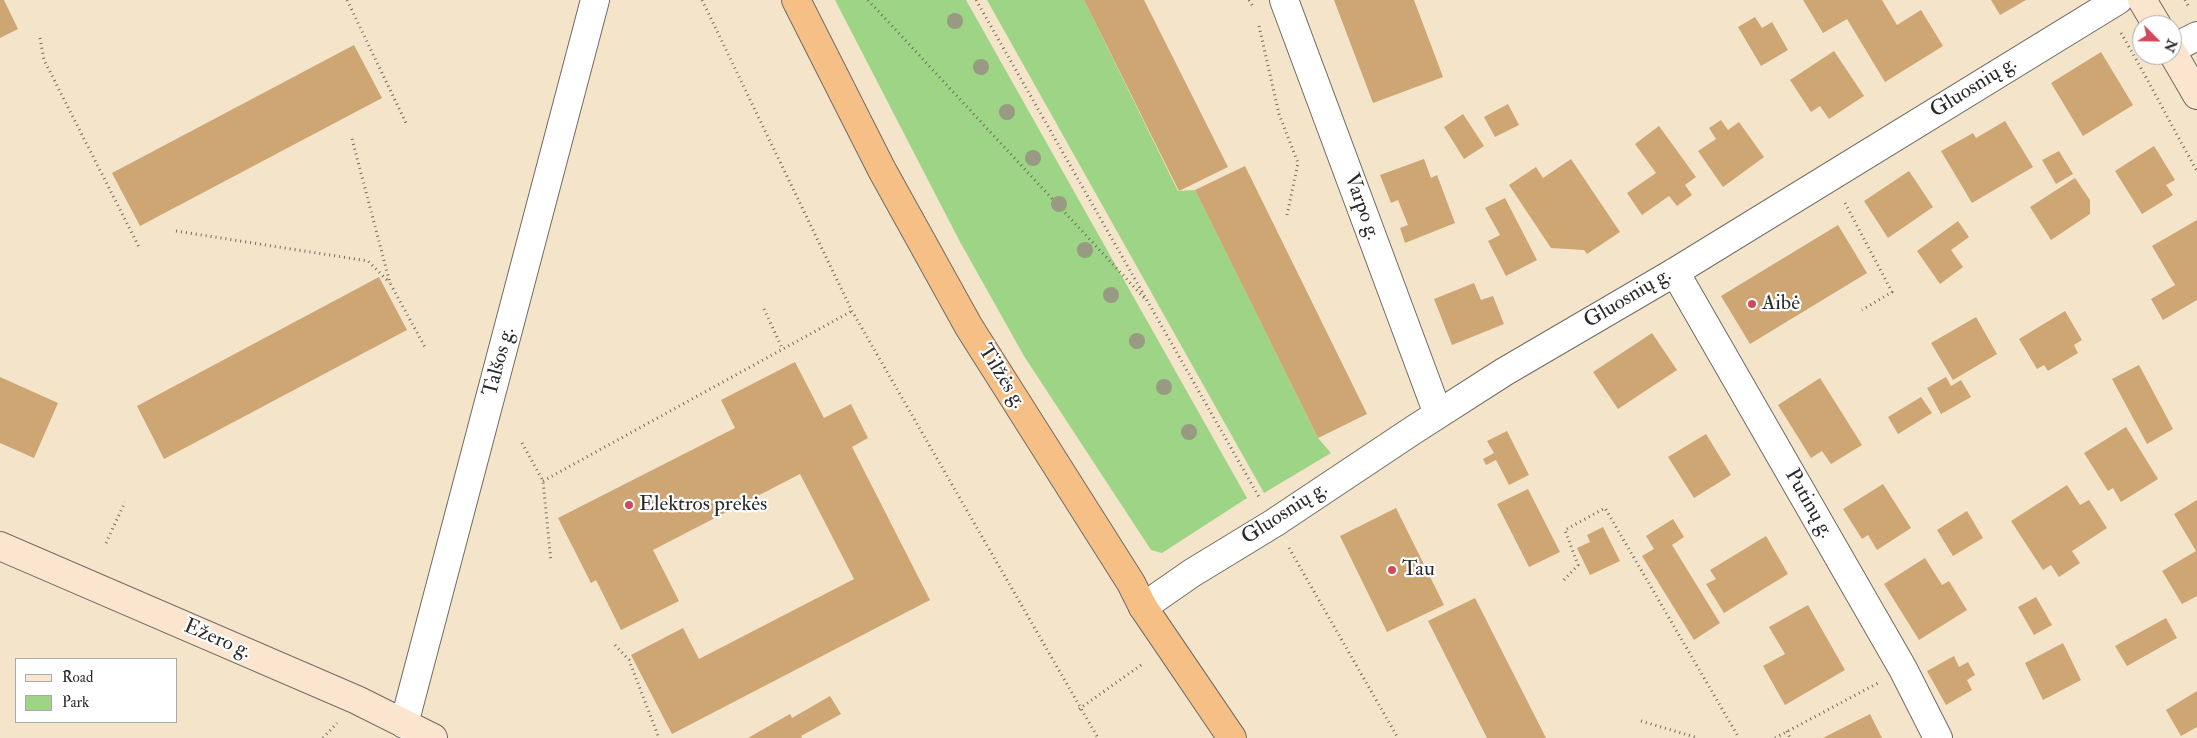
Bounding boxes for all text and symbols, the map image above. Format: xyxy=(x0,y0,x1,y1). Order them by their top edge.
north arrow xyxy=(2132,15,2182,65)
text: N xyxy=(2160,37,2181,55)
street label: Gluosnių g. xyxy=(1926,52,2022,124)
street label: Varpo g. xyxy=(1337,170,1385,244)
street label: Gluosnių g. xyxy=(1580,263,1676,335)
place label: Aibė xyxy=(1762,291,1800,317)
marker: Aibė xyxy=(1746,298,1758,310)
street label: Talšos g. xyxy=(479,325,521,399)
street label: Tilžės g. xyxy=(971,340,1031,414)
street label: Putinų g. xyxy=(1778,465,1838,543)
street label: Gluosnių g. xyxy=(1237,477,1333,551)
place label: Elektros prekės xyxy=(639,492,767,518)
marker: Elektros prekės xyxy=(623,499,635,511)
place label: Tau xyxy=(1402,557,1435,583)
marker: Tau xyxy=(1386,564,1398,576)
street label: Ežero g. xyxy=(180,615,254,665)
legend xyxy=(15,658,178,723)
text: Road xyxy=(62,668,93,687)
text: Park xyxy=(62,693,89,712)

